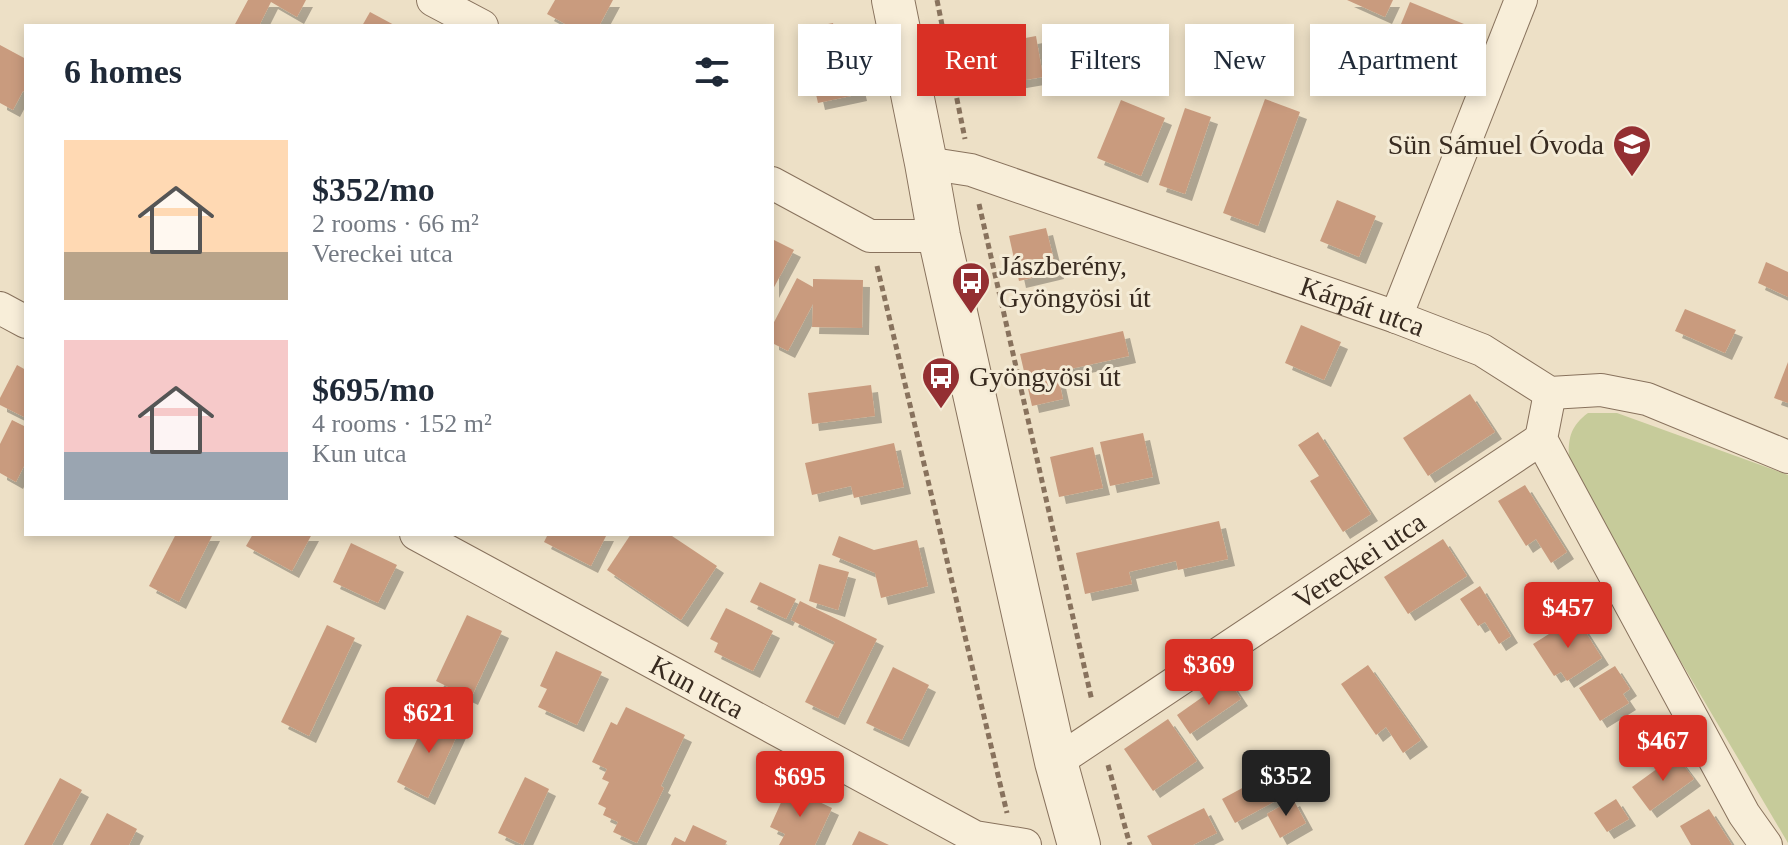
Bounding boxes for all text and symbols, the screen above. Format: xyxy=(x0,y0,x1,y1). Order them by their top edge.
chip: Buy xyxy=(798,24,901,96)
chip: Rent xyxy=(917,24,1026,96)
chip: Filters xyxy=(1042,24,1169,96)
chip: New xyxy=(1185,24,1294,96)
chip: Apartment xyxy=(1310,24,1486,96)
icon: filters xyxy=(690,50,734,94)
text: 6 homes xyxy=(64,53,182,90)
school or university icon: Sün Sámuel Óvoda xyxy=(1611,123,1653,178)
place label: Sün Sámuel Óvoda xyxy=(1388,129,1605,160)
text: $352/mo xyxy=(312,171,435,208)
icon: home xyxy=(128,172,224,268)
text: 2 rooms · 66 m² xyxy=(312,209,479,238)
text: Vereckei utca xyxy=(312,239,453,268)
place label: Jászberény, Gyöngyösi út xyxy=(999,250,1151,313)
bus stop icon: Jászberény, Gyöngyösi út xyxy=(950,260,992,315)
street label: Kárpát utca xyxy=(1296,270,1430,342)
bus stop icon: Gyöngyösi út xyxy=(920,355,962,410)
place label: Gyöngyösi út xyxy=(969,361,1121,392)
text: $695/mo xyxy=(312,371,435,408)
icon: home xyxy=(128,372,224,468)
text: 4 rooms · 152 m² xyxy=(312,409,492,438)
text: Kun utca xyxy=(312,439,407,468)
street label: Vereckei utca xyxy=(1287,505,1431,615)
pin: $457 xyxy=(1521,582,1615,650)
text: $457 xyxy=(1542,593,1594,622)
pin: $369 xyxy=(1162,639,1256,707)
street label: Kun utca xyxy=(645,649,750,725)
text: $369 xyxy=(1183,650,1235,679)
pin: $621 xyxy=(382,687,476,755)
text: $621 xyxy=(403,698,455,727)
pin: $467 xyxy=(1616,715,1710,783)
text: $467 xyxy=(1637,726,1689,755)
pin: $352 xyxy=(1239,750,1333,818)
pin: $695 xyxy=(753,751,847,819)
text: $352 xyxy=(1260,761,1312,790)
text: $695 xyxy=(774,762,826,791)

